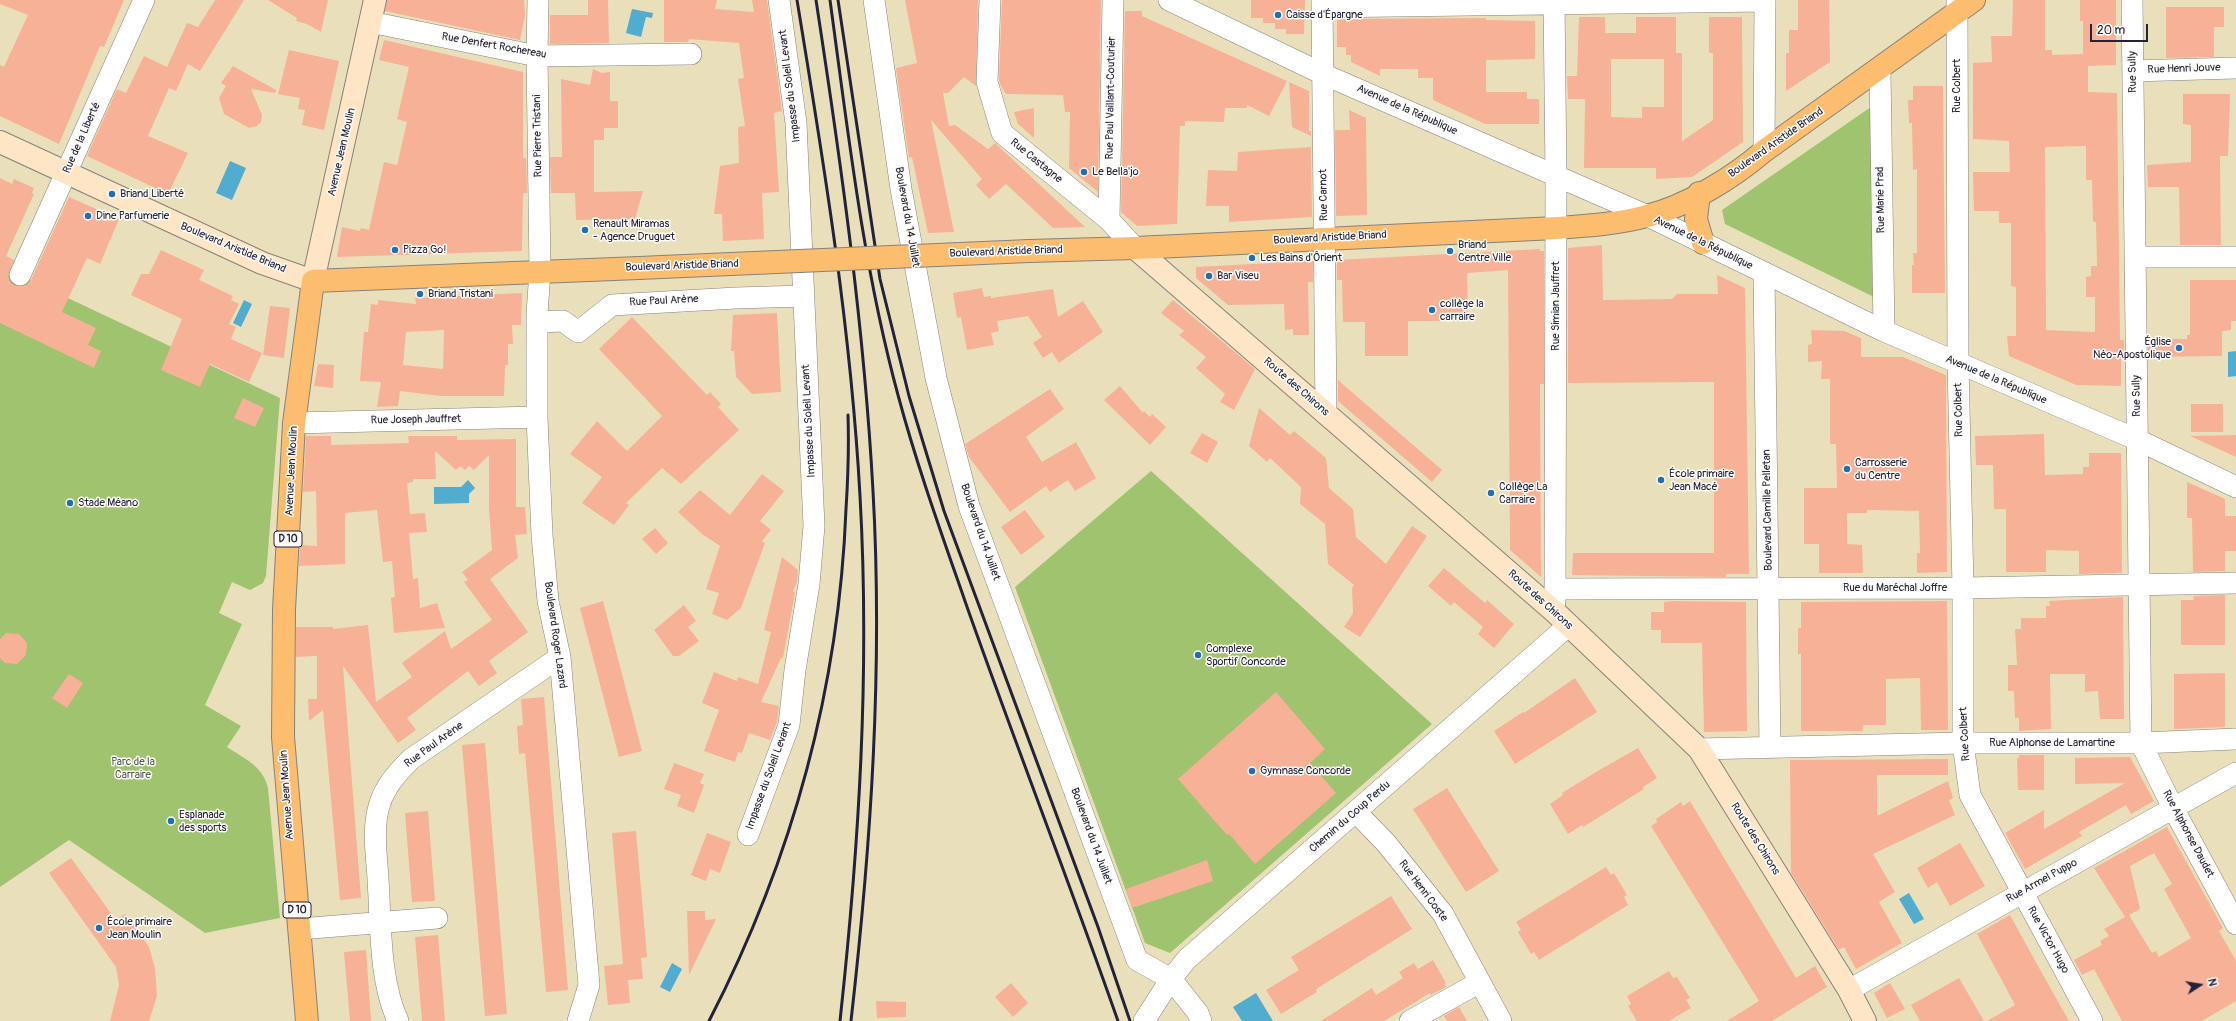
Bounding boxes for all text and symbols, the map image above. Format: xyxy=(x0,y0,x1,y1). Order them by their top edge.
place label: Caisse d'Épargne xyxy=(1286,8,1363,22)
marker: Caisse d'Épargne xyxy=(1273,10,1283,20)
scale bar xyxy=(2092,16,2150,42)
text: 20 m xyxy=(2097,23,2125,38)
street label: Impasse du Soleil Levant xyxy=(777,29,803,143)
street label: Rue Denfert Rochereau xyxy=(441,30,547,62)
street label: Rue Paul Vaillant-Couturier xyxy=(1103,36,1119,160)
street label: Rue Sully xyxy=(2126,51,2140,93)
street label: Rue Colbert xyxy=(1950,59,1964,113)
street label: Rue Henri Jouve xyxy=(2147,61,2221,77)
street label: Avenue de la République xyxy=(1355,82,1459,138)
street label: Rue Pierre Tristani xyxy=(531,95,545,177)
street label: Rue de la Liberté xyxy=(60,100,104,176)
street label: Boulevard Aristide Briand xyxy=(1726,105,1826,181)
street label: Avenue Jean Moulin xyxy=(325,107,359,197)
street label: Rue Castagne xyxy=(1007,136,1065,186)
place label: Le Bella'jo xyxy=(1092,165,1139,179)
street label: Boulevard du 14 Juillet xyxy=(892,166,922,268)
marker: Le Bella'jo xyxy=(1079,167,1089,177)
street label: Rue Marie Prad xyxy=(1874,167,1888,233)
street label: Rue Carnot xyxy=(1317,169,1331,221)
place label: Briand Liberté xyxy=(120,187,184,201)
marker: Briand Liberté xyxy=(107,189,117,199)
place label: Dine Parfumerie xyxy=(96,209,169,223)
marker: Dine Parfumerie xyxy=(83,211,93,221)
street label: Avenue de la République xyxy=(1651,213,1755,273)
place label: Renault Miramas - Agence Druguet xyxy=(593,217,675,243)
street label: Boulevard Aristide Briand xyxy=(178,220,288,276)
marker: Renault Miramas - Agence Druguet xyxy=(580,225,590,235)
street label: Boulevard Aristide Briand xyxy=(1273,228,1387,248)
place label: Briand Centre Ville xyxy=(1458,238,1511,264)
place label: Pizza Go! xyxy=(403,243,446,257)
street label: Boulevard Aristide Briand xyxy=(949,243,1063,261)
marker: Pizza Go! xyxy=(390,245,400,255)
marker: Briand Centre Ville xyxy=(1445,246,1455,256)
place label: Les Bains d'Ôrient xyxy=(1260,251,1342,265)
marker: Les Bains d'Ôrient xyxy=(1247,253,1257,263)
street label: Boulevard Aristide Briand xyxy=(625,257,739,275)
street label: Rue Simian Jauffret xyxy=(1549,261,1563,351)
place label: Bar Viseu xyxy=(1217,269,1259,283)
marker: Bar Viseu xyxy=(1204,271,1214,281)
place label: Briand Tristani xyxy=(428,287,493,301)
marker: Briand Tristani xyxy=(415,289,425,299)
street label: Rue Paul Arène xyxy=(629,293,699,309)
place label: collège la carraire xyxy=(1440,297,1484,323)
marker: collège la carraire xyxy=(1427,305,1437,315)
place label: Église Néo-Apostolique xyxy=(2093,335,2171,361)
marker: Église Néo-Apostolique xyxy=(2174,343,2184,353)
street label: Avenue de la République xyxy=(1943,353,2049,407)
street label: Route des Chirons xyxy=(1260,355,1332,419)
street label: Impasse du Soleil Levant xyxy=(799,364,819,478)
street label: Rue Sully xyxy=(2130,375,2144,417)
street label: Rue Colbert xyxy=(1952,383,1966,437)
street label: Rue Joseph Jauffret xyxy=(371,413,461,427)
street label: Avenue Jean Moulin xyxy=(283,426,301,516)
street label: Boulevard Camille Pelletan xyxy=(1760,449,1776,571)
place label: Carrosserie du Centre xyxy=(1855,456,1907,482)
marker: Carrosserie du Centre xyxy=(1842,464,1852,474)
place label: École primaire Jean Macé xyxy=(1669,467,1734,493)
marker: École primaire Jean Macé xyxy=(1656,475,1666,485)
place label: Collège La Carraire xyxy=(1499,480,1547,506)
street label: Boulevard du 14 Juillet xyxy=(957,482,1003,582)
marker: Collège La Carraire xyxy=(1486,488,1496,498)
place label: Stade Méano xyxy=(78,496,138,510)
marker: Stade Méano xyxy=(65,498,75,508)
road number: D 10 xyxy=(274,531,302,547)
street label: Route des Chirons xyxy=(1505,567,1575,633)
street label: Boulevard Roger Lazard xyxy=(541,581,569,689)
street label: Rue du Maréchal Joffre xyxy=(1843,581,1947,595)
place label: Complexe Sportif Concorde xyxy=(1206,642,1286,668)
marker: Complexe Sportif Concorde xyxy=(1193,650,1203,660)
street label: Rue Colbert xyxy=(1957,707,1973,761)
street label: Rue Paul Arène xyxy=(402,719,466,771)
street label: Impasse du Soleil Levant xyxy=(743,720,795,832)
street label: Rue Alphonse de Lamartine xyxy=(1989,736,2115,750)
street label: Avenue Jean Moulin xyxy=(277,749,297,841)
park label: Parc de la Carraire xyxy=(111,755,155,781)
place label: Gymnase Concorde xyxy=(1260,764,1351,778)
marker: Gymnase Concorde xyxy=(1247,766,1257,776)
street label: Chemin du Coup Perdu xyxy=(1307,778,1393,856)
street label: Boulevard du 14 Juillet xyxy=(1067,786,1115,886)
street label: Rue Alphonse Daudet xyxy=(2159,788,2217,880)
street label: Route des Chirons xyxy=(1727,800,1783,878)
place label: Esplanade des sports xyxy=(179,808,227,834)
marker: Esplanade des sports xyxy=(166,816,176,826)
street label: Rue Armel Puppo xyxy=(2004,856,2080,906)
street label: Rue Henri Coste xyxy=(1396,858,1450,924)
road number: D 10 xyxy=(283,902,311,918)
street label: Rue Victor Hugo xyxy=(2024,904,2072,976)
place label: École primaire Jean Moulin xyxy=(107,915,172,941)
marker: École primaire Jean Moulin xyxy=(94,923,104,933)
north arrow xyxy=(2180,965,2220,1005)
text: N xyxy=(2205,977,2219,987)

